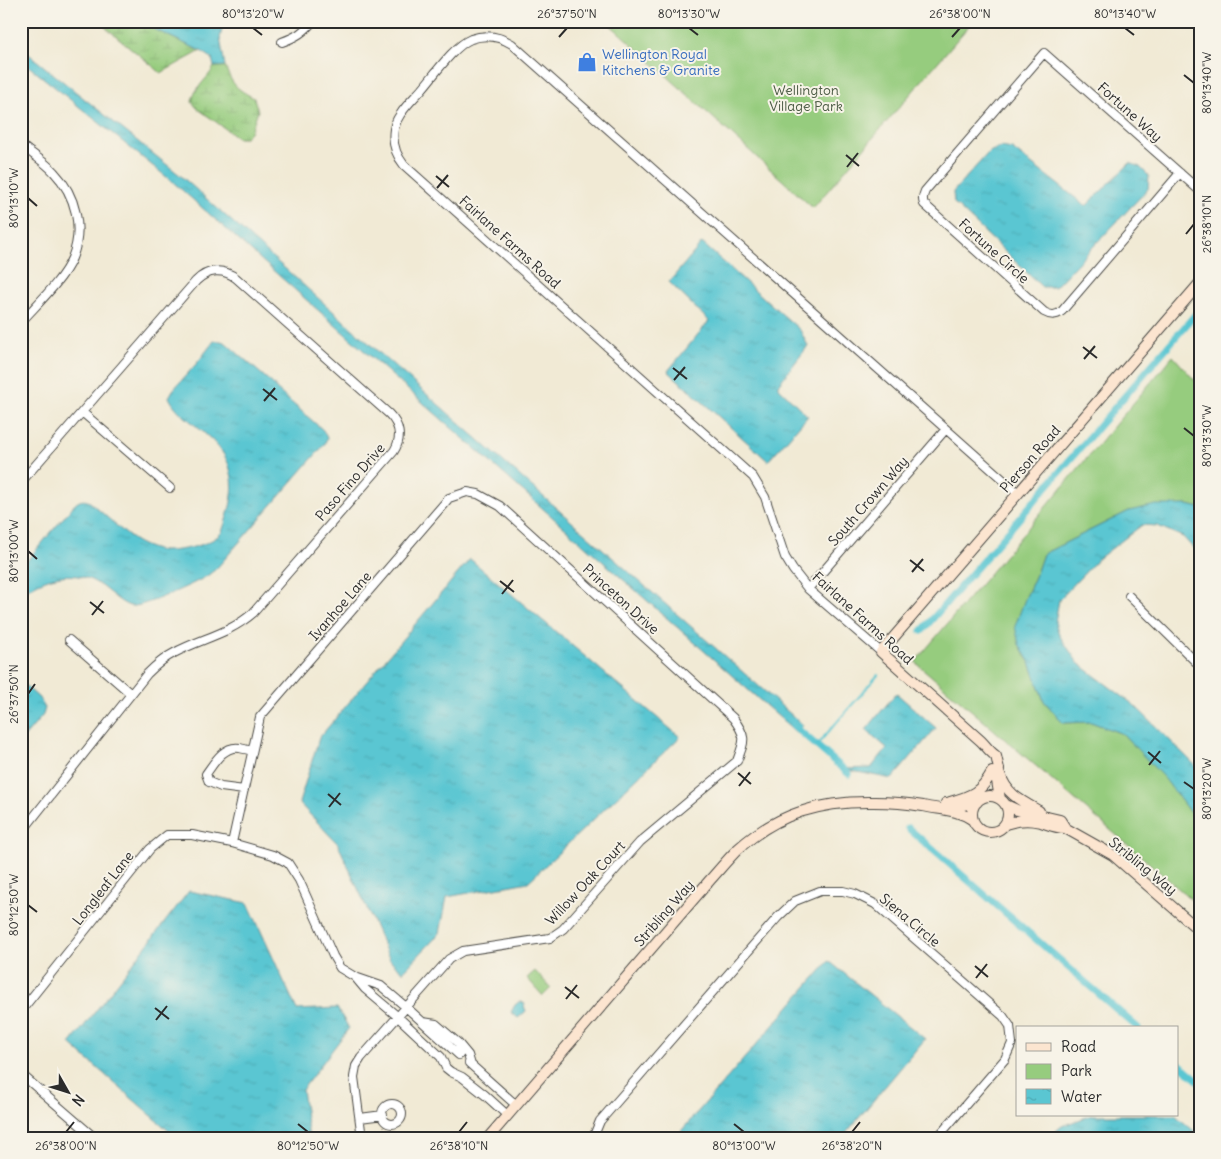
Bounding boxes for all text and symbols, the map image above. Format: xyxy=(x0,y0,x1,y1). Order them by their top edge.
text: 80°13'20"W xyxy=(222,6,284,21)
text: 26°37'50"N xyxy=(537,6,597,21)
text: 80°13'30"W xyxy=(658,6,720,21)
text: 26°38'00"N xyxy=(929,6,991,21)
text: 80°13'40"W xyxy=(1094,6,1156,21)
place label: Wellington Royal Kitchens & Granite xyxy=(602,45,720,79)
shop icon: Wellington Royal Kitchens & Granite xyxy=(576,51,598,73)
text: 80°13'40"W xyxy=(1199,52,1214,114)
street label: Fortune Way xyxy=(1094,78,1166,146)
park label: Wellington Village Park xyxy=(769,81,843,115)
text: 80°13'10"W xyxy=(6,168,21,228)
street label: Fairlane Farms Road xyxy=(456,192,564,292)
text: 26°38'10"N xyxy=(1199,195,1214,253)
street label: Fortune Circle xyxy=(955,215,1033,287)
text: 80°13'30"W xyxy=(1199,405,1214,467)
street label: Pierson Road xyxy=(996,422,1064,496)
street label: Paso Fino Drive xyxy=(311,439,389,525)
street label: South Crown Way xyxy=(824,452,912,550)
text: 80°13'00"W xyxy=(6,519,21,583)
street label: Princeton Drive xyxy=(579,560,663,638)
street label: Ivanhoe Lane xyxy=(305,567,375,645)
street label: Fairlane Farms Road xyxy=(809,568,917,668)
text: 26°37'50"N xyxy=(6,664,21,724)
text: 80°13'20"W xyxy=(1199,758,1214,820)
street label: Stribling Way xyxy=(1105,833,1181,899)
street label: Willow Oak Court xyxy=(541,837,629,929)
street label: Longleaf Lane xyxy=(69,847,137,929)
text: 80°12'50"W xyxy=(6,874,21,936)
street label: Stribling Way xyxy=(630,876,698,950)
street label: Siena Circle xyxy=(876,889,944,951)
legend xyxy=(1016,1026,1178,1116)
text: Road xyxy=(1061,1037,1096,1056)
text: Park xyxy=(1061,1061,1092,1080)
north arrow xyxy=(42,1066,92,1116)
text: Water xyxy=(1061,1087,1102,1106)
text: N xyxy=(68,1091,88,1110)
text: 26°38'00"N xyxy=(35,1138,97,1153)
text: 80°12'50"W xyxy=(277,1138,339,1153)
text: 26°38'10"N xyxy=(430,1138,488,1153)
text: 80°13'00"W xyxy=(712,1138,776,1153)
text: 26°38'20"N xyxy=(822,1138,882,1153)

